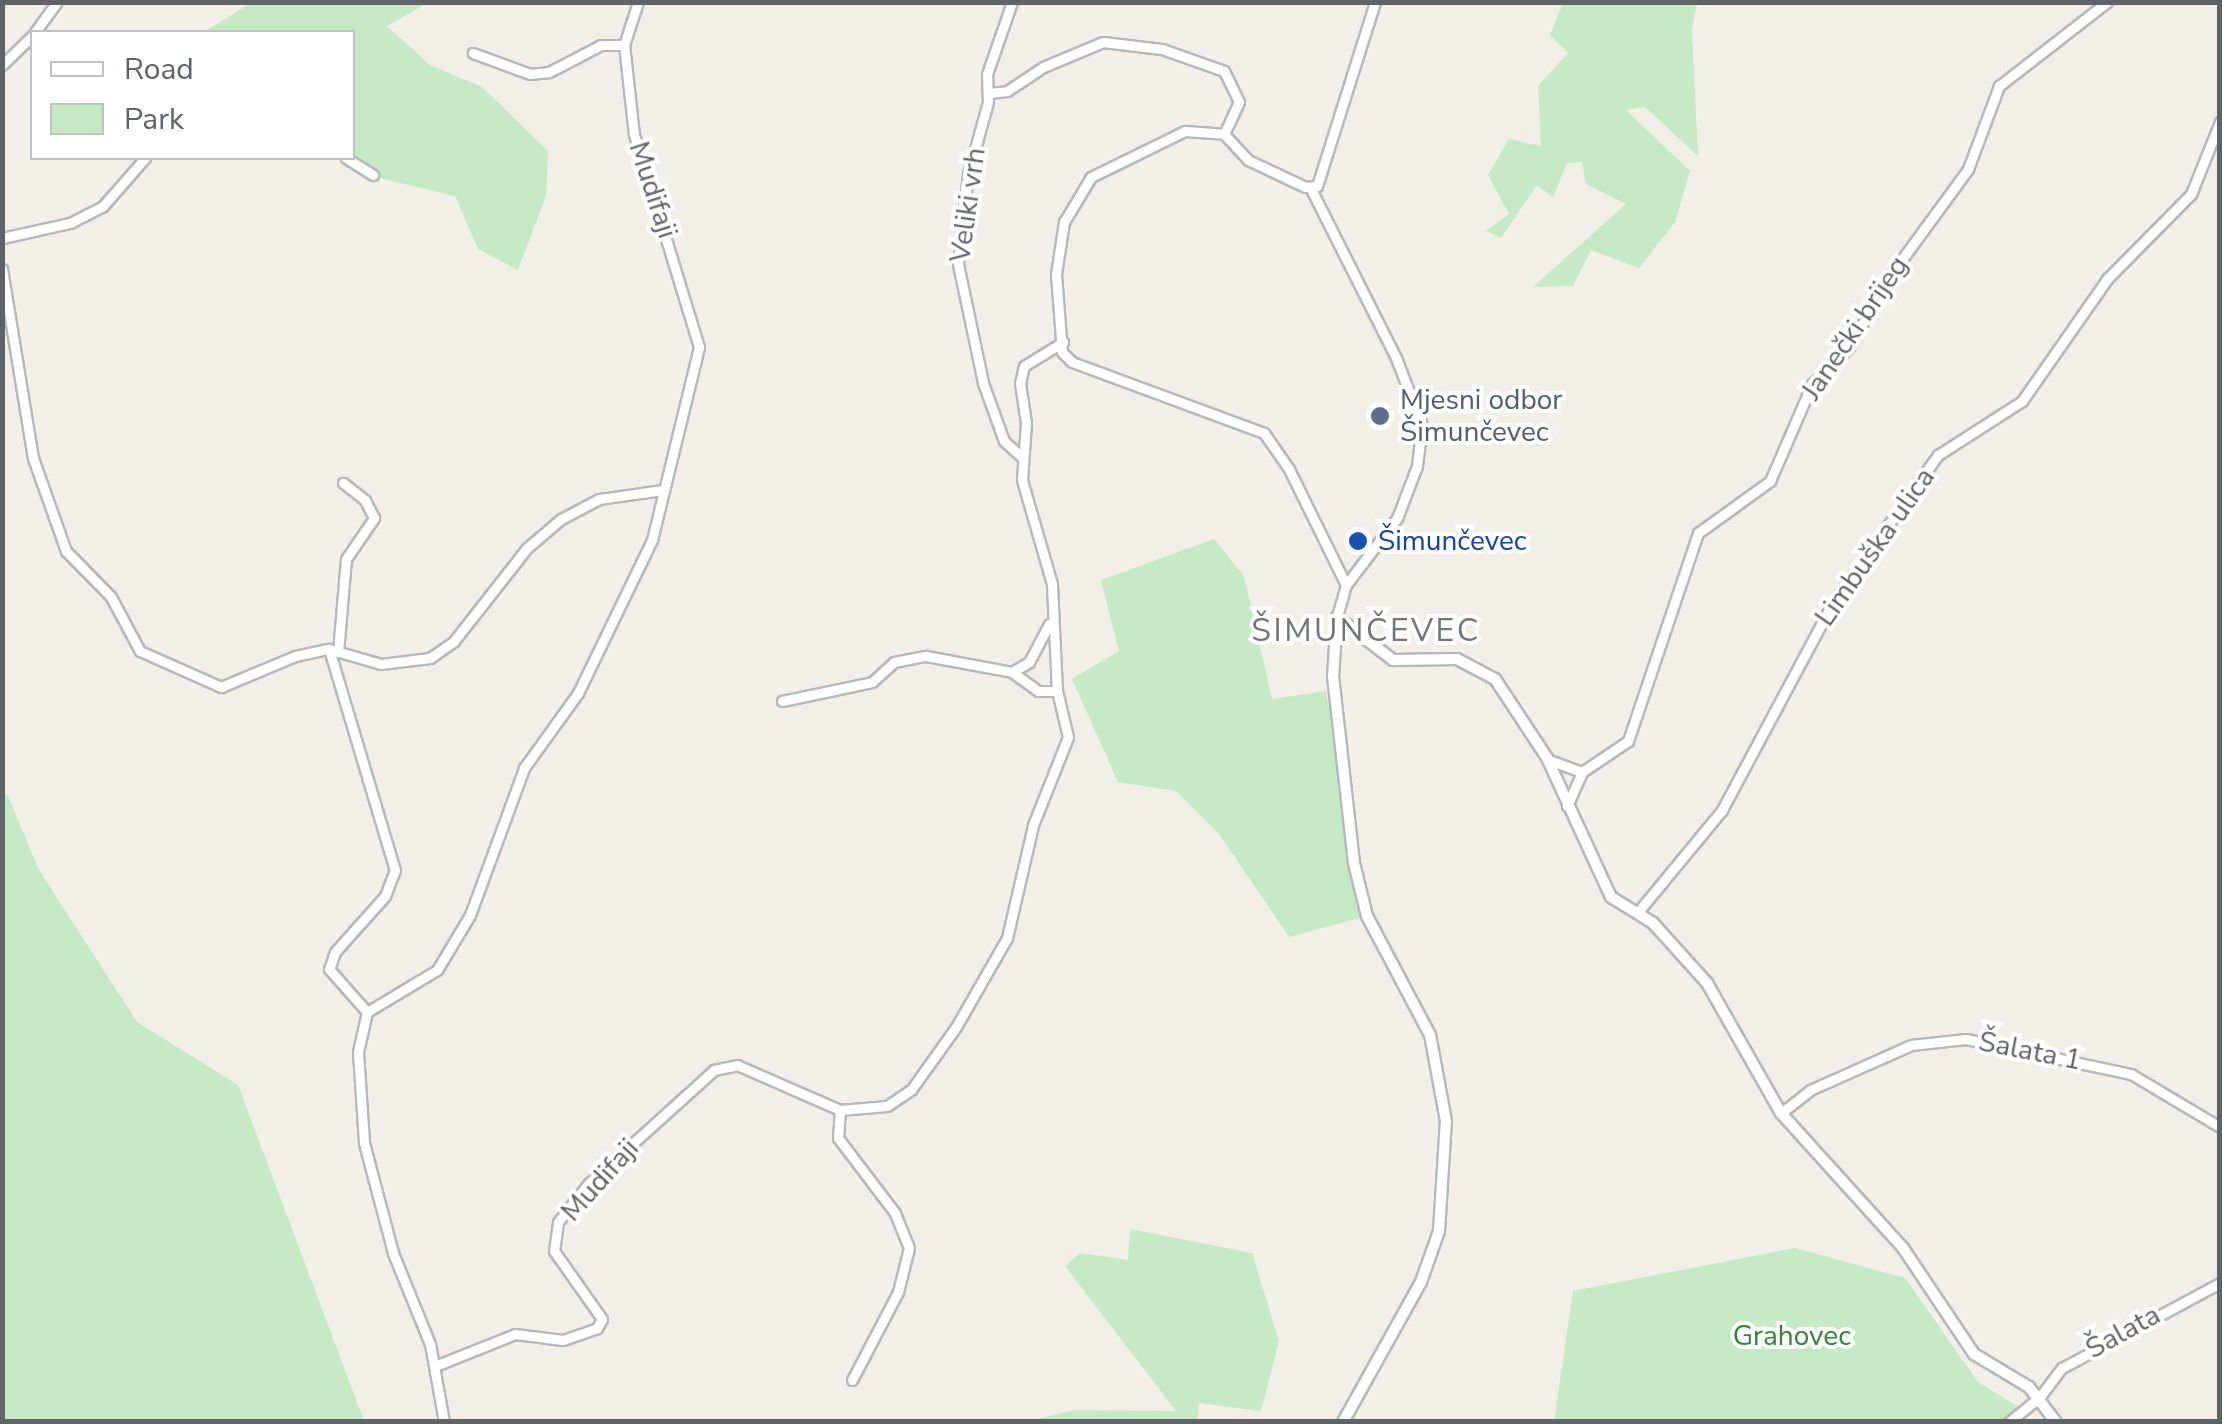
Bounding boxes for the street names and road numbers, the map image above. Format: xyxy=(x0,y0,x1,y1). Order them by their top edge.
street label: Mudifaji xyxy=(622,137,684,243)
street label: Veliki vrh xyxy=(943,146,993,264)
street label: Janečki brijeg xyxy=(1795,250,1915,406)
street label: Limbuška ulica xyxy=(1808,461,1942,633)
street label: Šalata 1 xyxy=(1976,1025,2084,1077)
street label: Mudifaji xyxy=(554,1132,646,1228)
street label: Šalata xyxy=(2080,1298,2166,1366)

